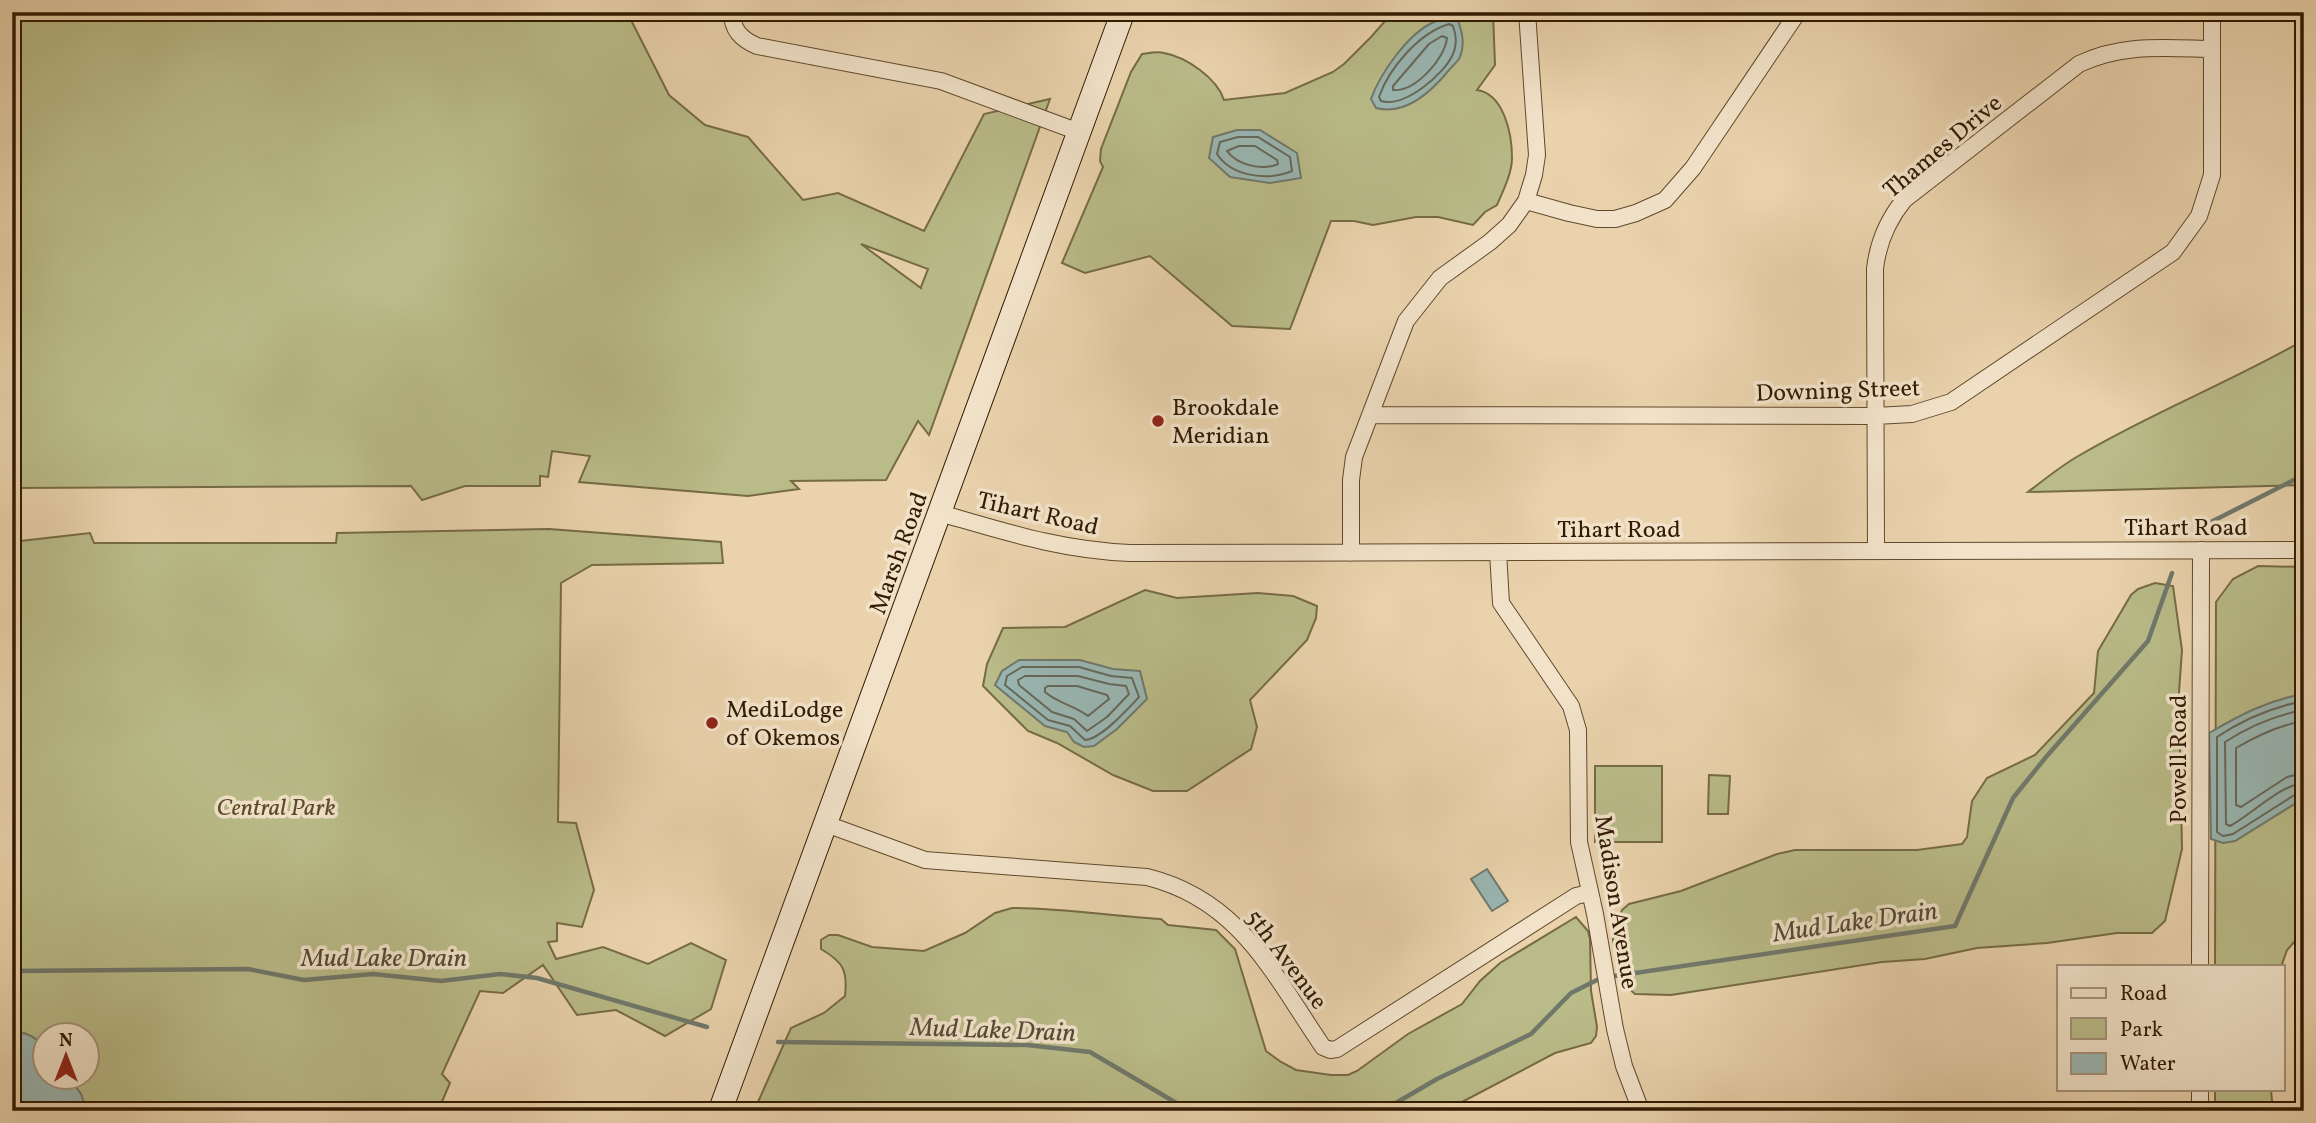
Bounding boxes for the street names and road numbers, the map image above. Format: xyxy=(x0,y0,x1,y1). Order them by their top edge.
street label: Thames Drive xyxy=(1876,88,2010,208)
street label: Downing Street xyxy=(1755,372,1921,412)
street label: Tihart Road xyxy=(973,484,1102,545)
street label: Marsh Road xyxy=(862,488,938,620)
street label: Tihart Road xyxy=(2124,512,2248,546)
street label: Tihart Road xyxy=(1557,514,1681,548)
street label: Powell Road xyxy=(2163,694,2197,824)
street label: Madison Avenue xyxy=(1584,813,1646,992)
street label: 5th Avenue xyxy=(1236,903,1334,1017)

